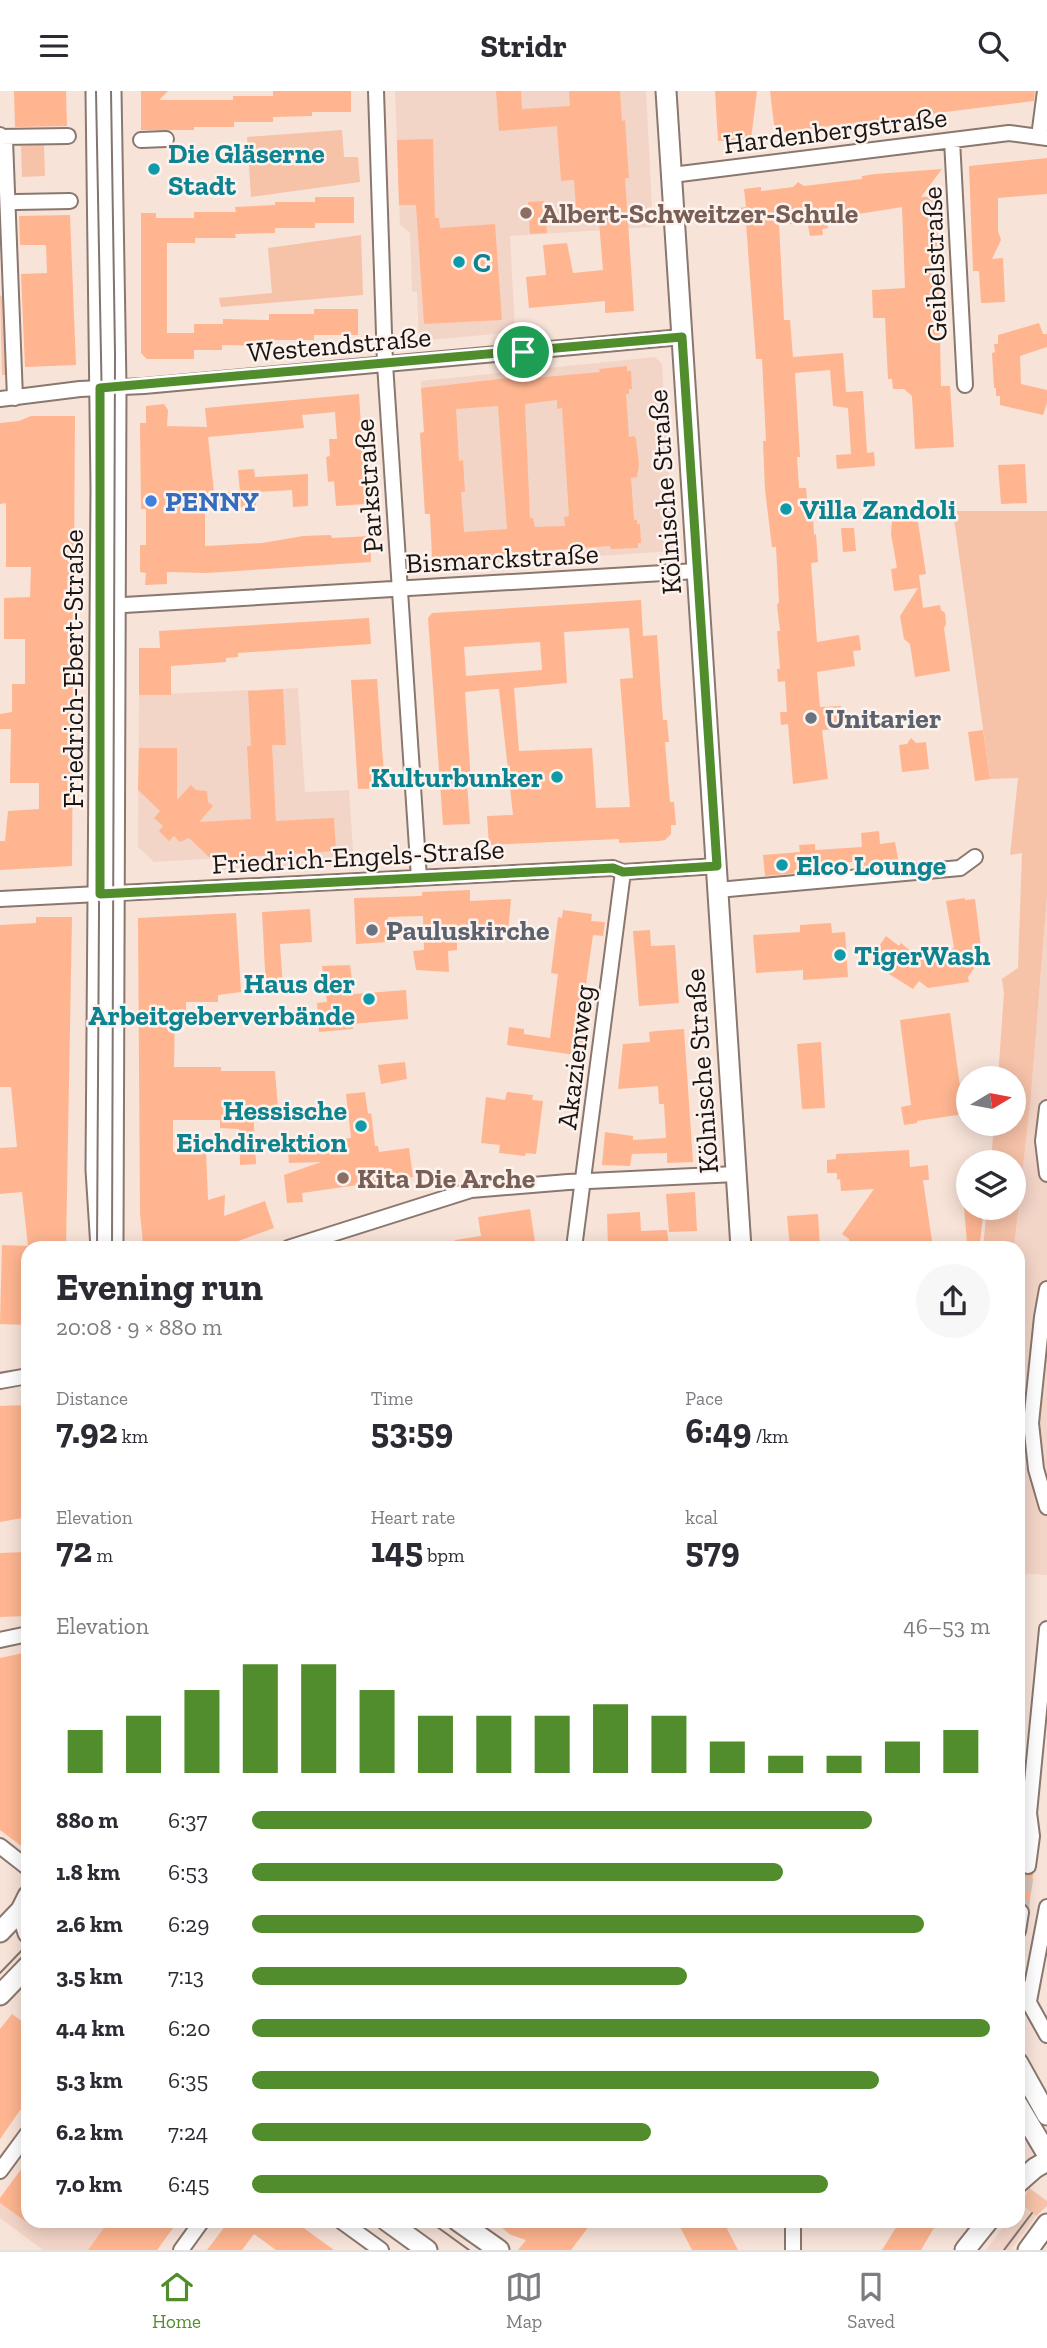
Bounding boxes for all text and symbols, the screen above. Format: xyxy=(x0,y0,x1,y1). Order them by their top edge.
icon: menu xyxy=(35,27,73,65)
text: Stridr xyxy=(480,27,567,65)
icon: search xyxy=(974,27,1012,65)
street label: Hardenbergstraße xyxy=(721,100,949,161)
place label: Die Gläserne Stadt xyxy=(168,137,325,202)
marker: Die Gläserne Stadt xyxy=(146,161,162,177)
street label: Geibelstraße xyxy=(915,186,954,342)
place label: Albert-Schweitzer-Schule xyxy=(540,197,858,230)
marker: Albert-Schweitzer-Schule xyxy=(518,205,534,221)
place label: C xyxy=(473,246,491,279)
marker: C xyxy=(451,254,467,270)
street label: Westendstraße xyxy=(246,320,432,369)
pin xyxy=(493,322,553,382)
icon: arrive xyxy=(504,333,542,371)
street label: Kölnische Straße xyxy=(641,388,688,596)
street label: Parkstraße xyxy=(347,418,390,554)
place label: PENNY xyxy=(165,485,259,518)
marker: PENNY xyxy=(143,493,159,509)
place label: Villa Zandoli xyxy=(800,493,956,526)
marker: Villa Zandoli xyxy=(778,501,794,517)
street label: Friedrich-Ebert-Straße xyxy=(57,529,90,809)
street label: Bismarckstraße xyxy=(405,537,599,580)
place label: Unitarier xyxy=(825,702,941,735)
marker: Unitarier xyxy=(803,710,819,726)
place label: Kulturbunker xyxy=(371,761,543,794)
marker: Kulturbunker xyxy=(549,769,565,785)
street label: Friedrich-Engels-Straße xyxy=(211,832,505,881)
place label: Elco Lounge xyxy=(796,849,946,882)
marker: Elco Lounge xyxy=(774,857,790,873)
place label: Pauluskirche xyxy=(386,914,550,947)
marker: Pauluskirche xyxy=(364,922,380,938)
place label: TigerWash xyxy=(854,939,991,972)
marker: TigerWash xyxy=(832,947,848,963)
place label: Haus der Arbeitgeberverbände xyxy=(88,967,355,1032)
street label: Kölnische Straße xyxy=(678,967,725,1175)
street label: Akazienweg xyxy=(550,983,601,1131)
marker: Haus der Arbeitgeberverbände xyxy=(361,991,377,1007)
north arrow xyxy=(956,1066,1026,1136)
map controls xyxy=(956,1066,1026,1220)
place label: Hessische Eichdirektion xyxy=(176,1094,347,1159)
marker: Hessische Eichdirektion xyxy=(353,1118,369,1134)
button: layers xyxy=(956,1150,1026,1220)
place label: Kita Die Arche xyxy=(357,1162,535,1195)
marker: Kita Die Arche xyxy=(335,1170,351,1186)
text: Evening run xyxy=(56,1264,263,1310)
button: share xyxy=(916,1264,990,1338)
text: 20:08 · 9 × 880 m xyxy=(56,1313,222,1341)
text: Distance xyxy=(56,1387,128,1410)
text: Time xyxy=(371,1387,413,1410)
text: Pace xyxy=(685,1387,723,1410)
text: 7.92 xyxy=(56,1410,118,1452)
text: 53:59 xyxy=(371,1410,453,1452)
text: 6:49 xyxy=(685,1410,751,1452)
text: km xyxy=(118,1425,148,1448)
text: /km xyxy=(751,1425,788,1448)
text: Elevation xyxy=(56,1506,133,1529)
text: Heart rate xyxy=(371,1506,455,1529)
text: kcal xyxy=(685,1506,718,1529)
text: 72 xyxy=(56,1529,92,1571)
text: 145 xyxy=(371,1529,423,1571)
text: 579 xyxy=(685,1529,740,1571)
text: m xyxy=(92,1544,113,1567)
text: bpm xyxy=(423,1544,464,1567)
text: Elevation xyxy=(56,1612,149,1640)
text: 46–53 m xyxy=(903,1612,990,1640)
text: 880 m xyxy=(56,1806,119,1834)
text: 6:37 xyxy=(168,1806,207,1834)
text: 1.8 km xyxy=(56,1858,120,1886)
text: 6:53 xyxy=(168,1858,208,1886)
text: 2.6 km xyxy=(56,1910,123,1938)
text: 6:29 xyxy=(168,1910,209,1938)
text: 3.5 km xyxy=(56,1962,123,1990)
text: 7:13 xyxy=(168,1962,204,1990)
text: 4.4 km xyxy=(56,2014,125,2042)
text: 6:20 xyxy=(168,2014,210,2042)
text: 5.3 km xyxy=(56,2066,123,2094)
text: 6:35 xyxy=(168,2066,208,2094)
text: 6.2 km xyxy=(56,2118,123,2146)
text: 7:24 xyxy=(168,2118,208,2146)
text: 7.0 km xyxy=(56,2170,122,2198)
text: 6:45 xyxy=(168,2170,210,2198)
tab: Home xyxy=(152,2268,201,2333)
tab: Map xyxy=(505,2268,543,2333)
tab: Saved xyxy=(847,2268,895,2333)

